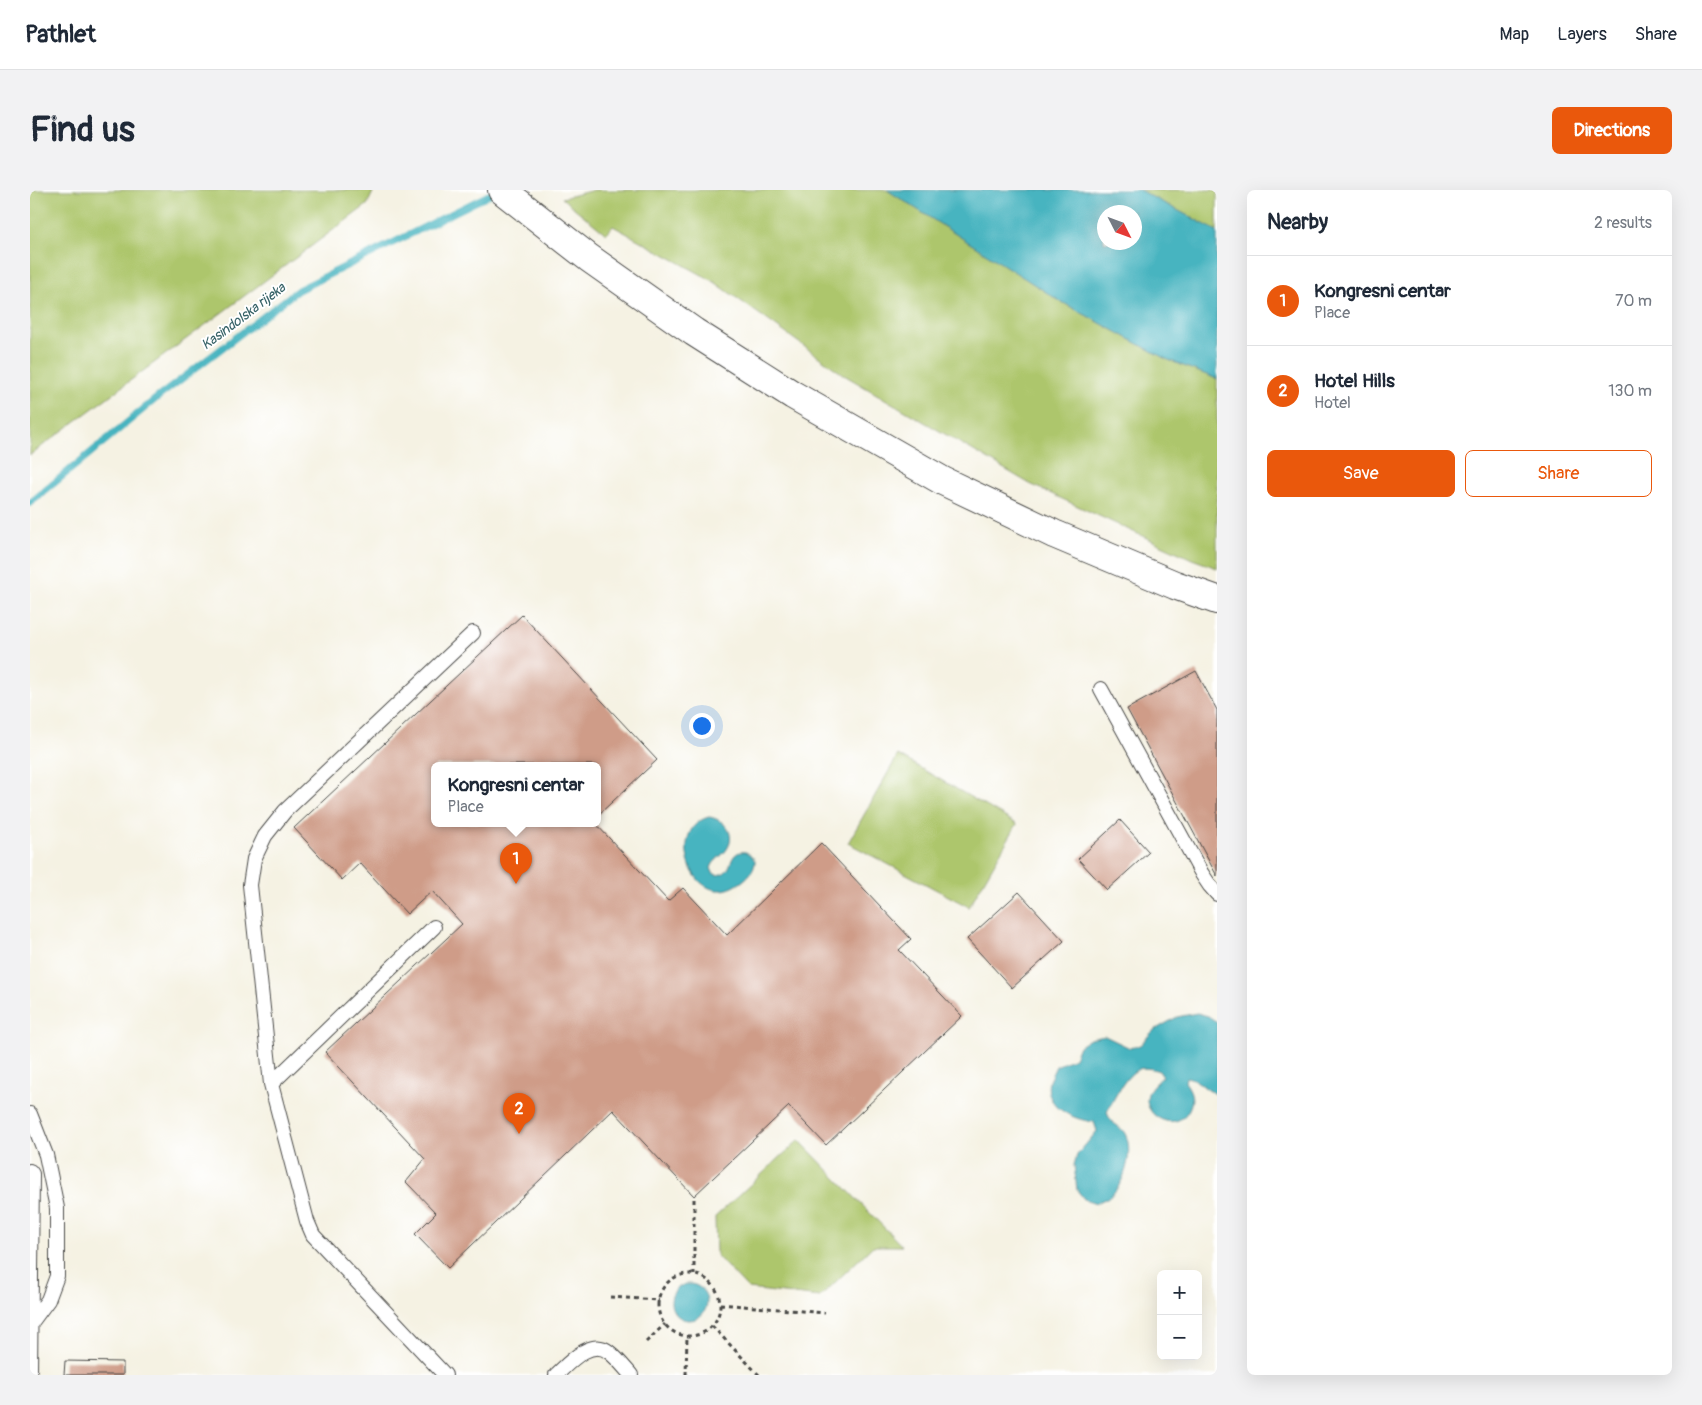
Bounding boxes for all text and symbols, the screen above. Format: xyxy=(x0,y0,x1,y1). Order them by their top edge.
text: Pathlet xyxy=(25,20,96,49)
text: Map xyxy=(1500,23,1529,46)
text: Layers xyxy=(1557,23,1607,46)
text: Share xyxy=(1635,23,1677,46)
button: Directions xyxy=(1552,107,1672,154)
text: Find us xyxy=(30,108,135,152)
north arrow xyxy=(1097,205,1142,250)
text: Nearby xyxy=(1267,209,1328,236)
text: 2 results xyxy=(1594,213,1652,233)
water label: Kasindolska rijeka xyxy=(198,278,290,354)
text: Kongresni centar xyxy=(1314,279,1451,303)
text: 1 xyxy=(1280,291,1286,311)
text: 70 m xyxy=(1615,291,1652,311)
text: Place xyxy=(1314,303,1350,323)
text: Hotel Hills xyxy=(1314,369,1395,393)
text: 2 xyxy=(1279,381,1287,401)
text: 130 m xyxy=(1608,381,1652,401)
text: Hotel xyxy=(1314,393,1351,413)
button: Save xyxy=(1267,450,1455,497)
button: Share xyxy=(1465,450,1652,497)
your location xyxy=(689,713,715,739)
popup xyxy=(431,762,601,827)
text: Kongresni centar xyxy=(448,773,584,797)
text: Place xyxy=(448,797,484,817)
pin: 1 xyxy=(500,843,532,884)
pin: 2 xyxy=(503,1093,535,1134)
map controls xyxy=(1157,1270,1202,1360)
button: + xyxy=(1157,1270,1202,1315)
button: − xyxy=(1157,1315,1202,1360)

